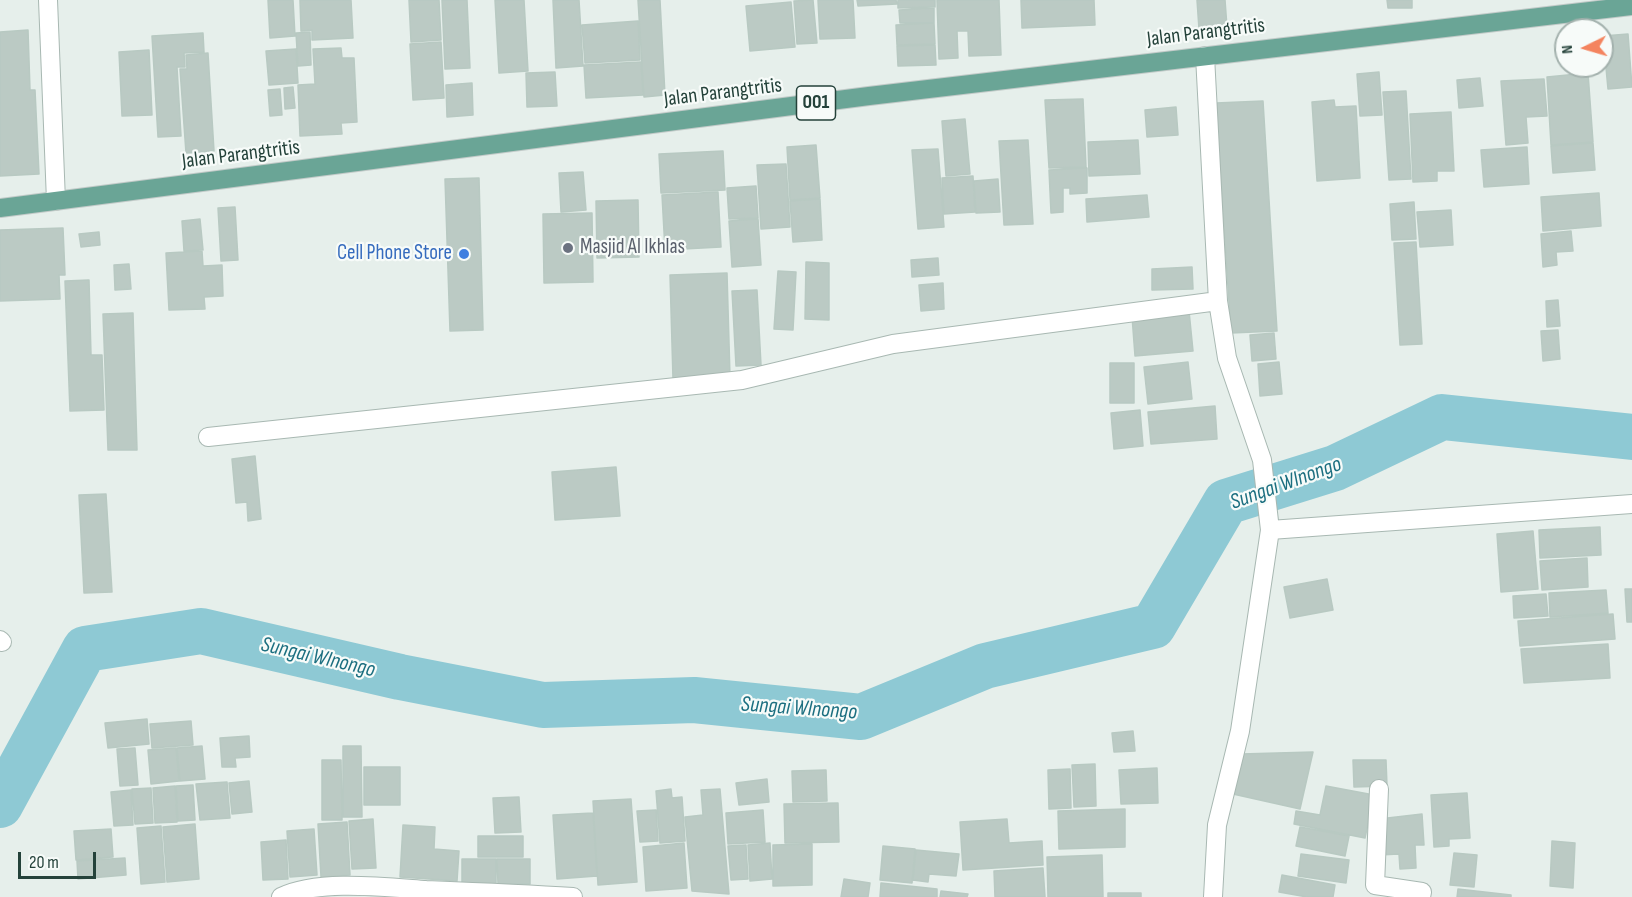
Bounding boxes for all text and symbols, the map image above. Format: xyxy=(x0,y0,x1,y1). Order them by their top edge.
street label: Jalan Parangtritis xyxy=(1146,13,1266,53)
north arrow xyxy=(1554,18,1614,78)
text: N xyxy=(1558,44,1577,55)
street label: Jalan Parangtritis xyxy=(663,73,783,113)
road number: 001 xyxy=(796,86,836,120)
street label: Jalan Parangtritis xyxy=(181,135,301,175)
place label: Masjid Al Ikhlas xyxy=(580,235,685,261)
place label: Cell Phone Store xyxy=(337,241,452,267)
marker: Masjid Al Ikhlas xyxy=(561,241,575,255)
marker: Cell Phone Store xyxy=(457,247,471,261)
water label: Sungai WInongo xyxy=(1227,452,1345,516)
water label: Sungai WInongo xyxy=(258,632,378,684)
water label: Sungai WInongo xyxy=(740,692,858,726)
scale bar xyxy=(21,840,99,878)
text: 20 m xyxy=(29,852,59,873)

